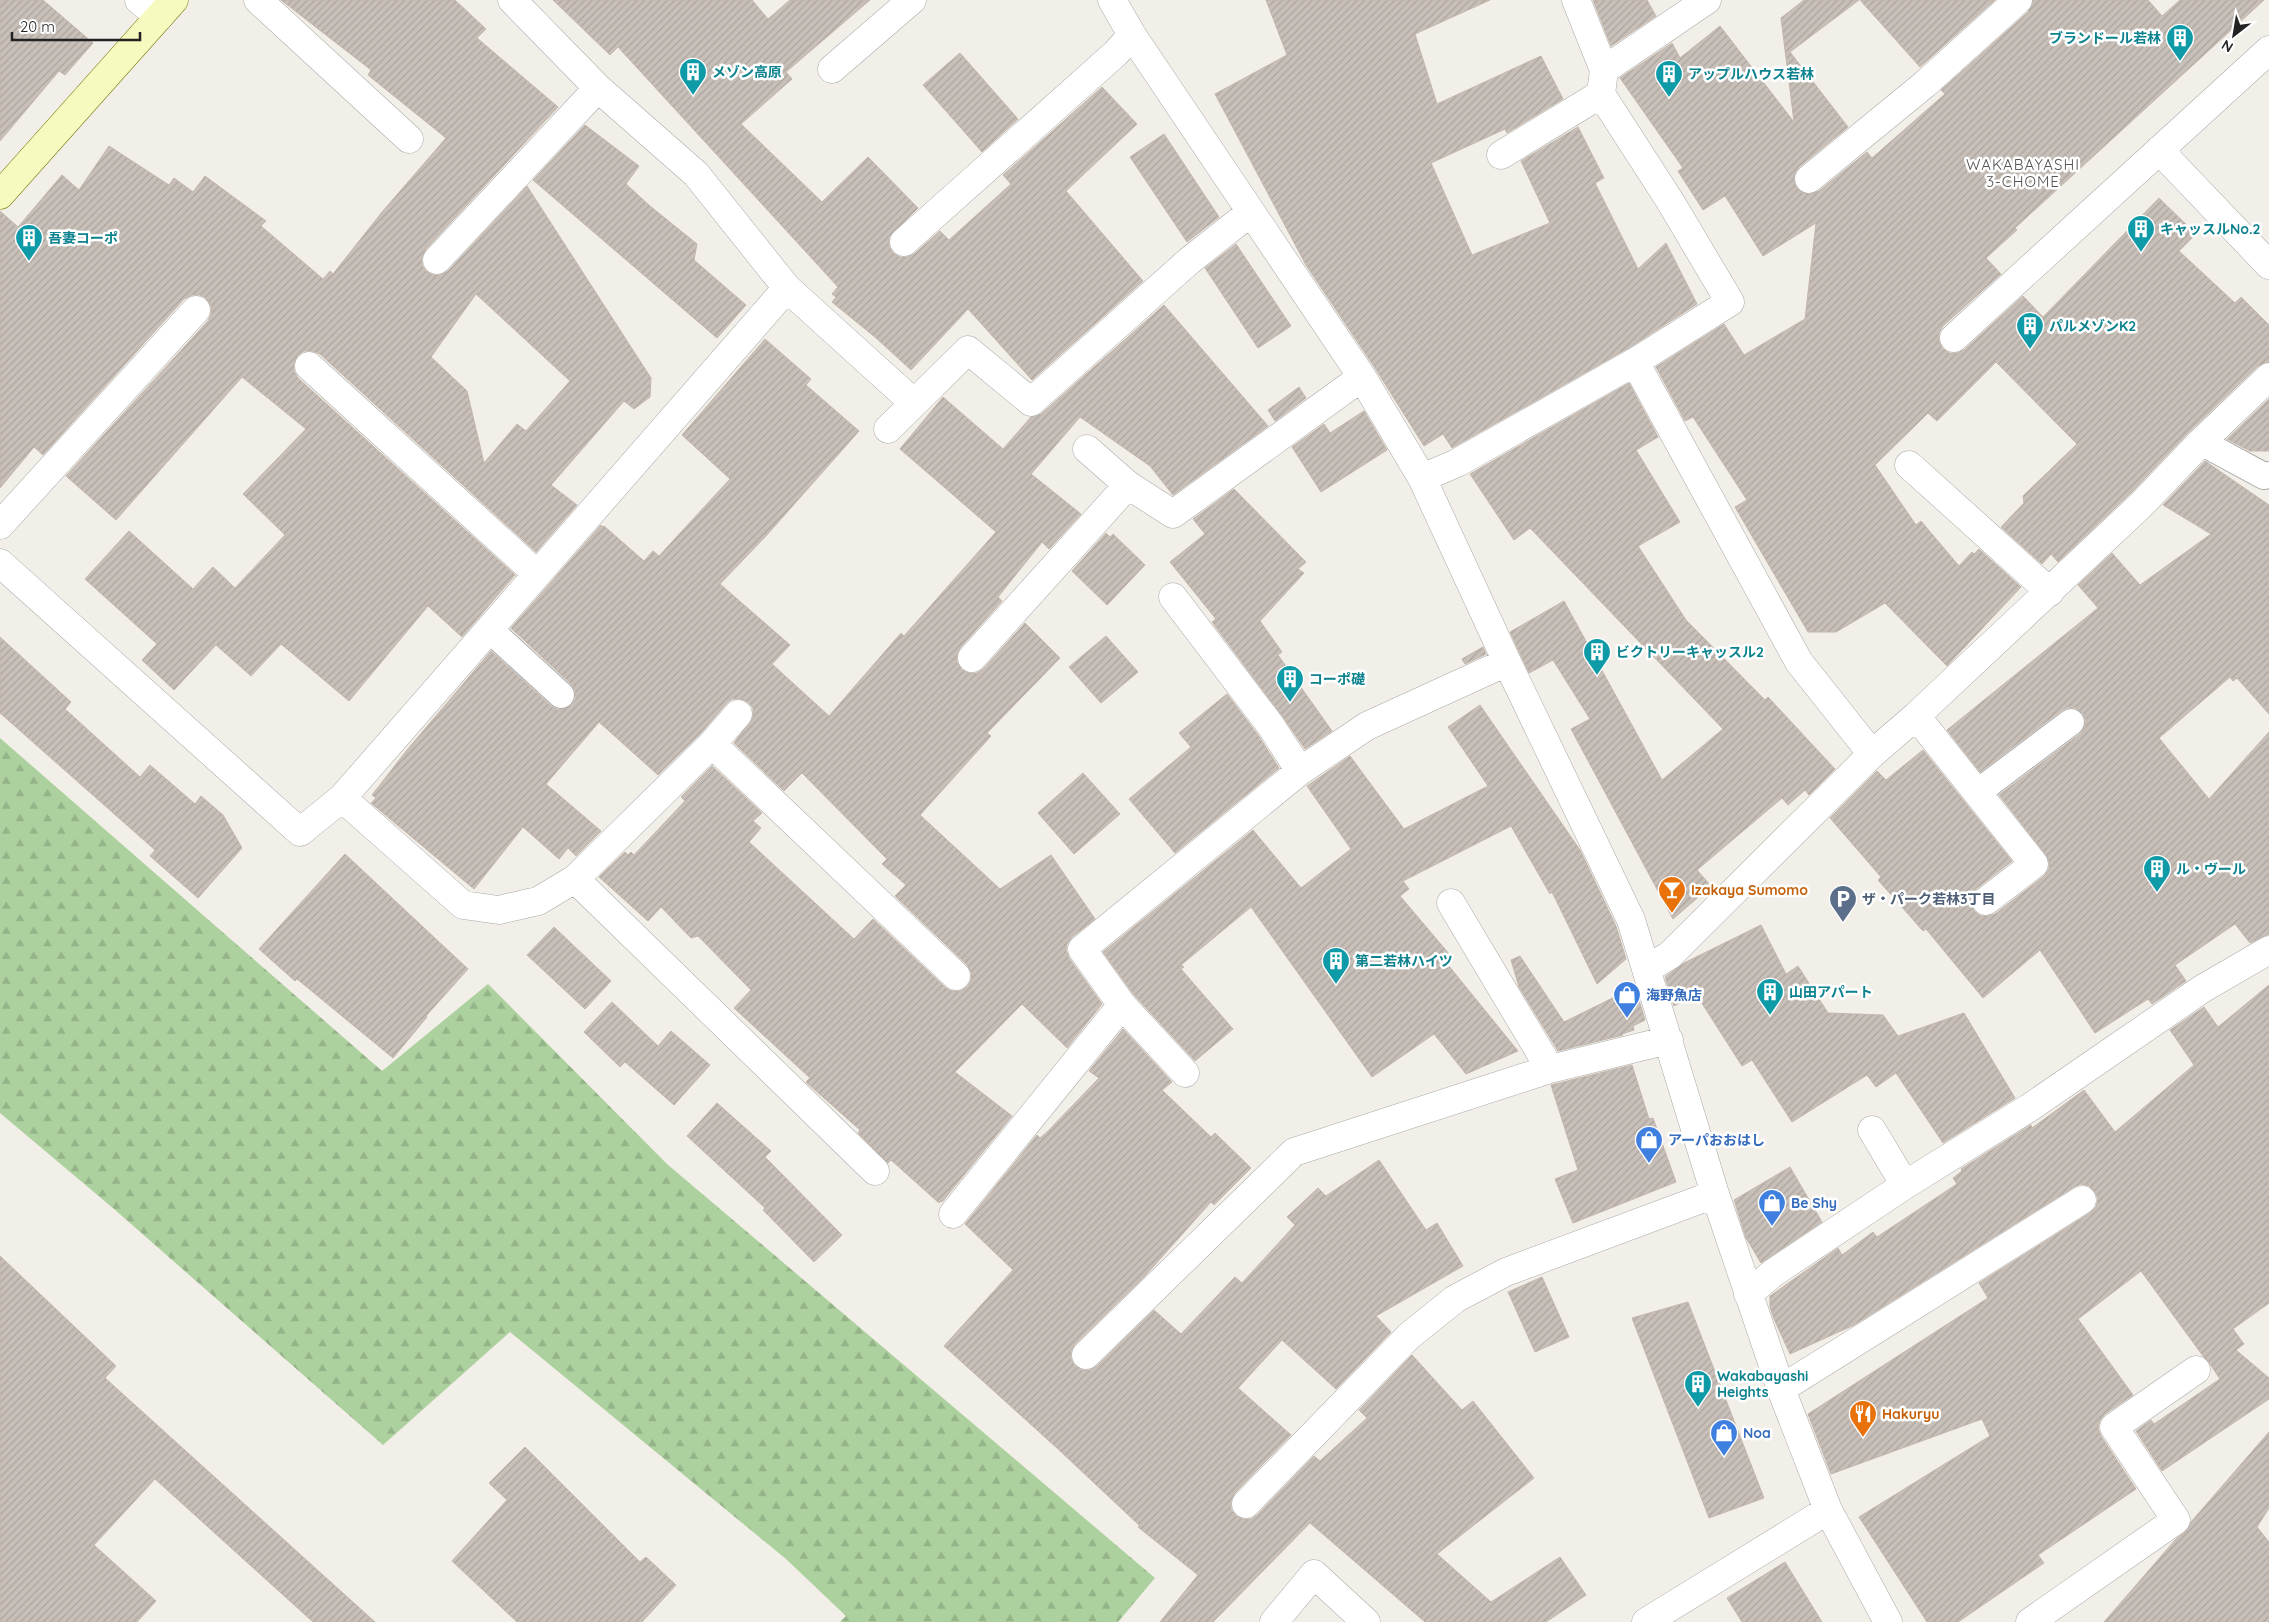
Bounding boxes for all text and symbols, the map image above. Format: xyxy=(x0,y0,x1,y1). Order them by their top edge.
scale bar xyxy=(12,10,140,42)
north arrow xyxy=(2209,10,2259,60)
text: 20 m xyxy=(20,17,55,36)
building icon: ブランドール若林 xyxy=(2165,23,2195,62)
place label: ブランドール若林 xyxy=(2049,29,2161,47)
text: N xyxy=(2218,36,2236,57)
building icon: メゾン高原 xyxy=(678,57,708,96)
building icon: アップルハウス若林 xyxy=(1654,59,1684,98)
place label: メゾン高原 xyxy=(712,63,782,81)
place label: アップルハウス若林 xyxy=(1688,65,1814,83)
district label: WAKABAYASHI 3-CHOME xyxy=(1966,155,2080,191)
building icon: キャッスルNo.2 xyxy=(2126,214,2156,253)
place label: キャッスルNo.2 xyxy=(2160,220,2261,238)
building icon: 吾妻コーポ xyxy=(14,223,44,262)
place label: 吾妻コーポ xyxy=(48,229,118,247)
building icon: パルメゾンK2 xyxy=(2015,311,2045,350)
place label: パルメゾンK2 xyxy=(2049,317,2136,335)
building icon: ビクトリーキャッスル2 xyxy=(1582,637,1612,676)
place label: ビクトリーキャッスル2 xyxy=(1616,643,1764,661)
building icon: コーポ礎 xyxy=(1275,664,1305,703)
place label: コーポ礎 xyxy=(1309,670,1365,688)
building icon: ル・ヴール xyxy=(2142,854,2172,893)
place label: ル・ヴール xyxy=(2176,860,2246,878)
bar icon: Izakaya Sumomo xyxy=(1657,875,1687,914)
place label: Izakaya Sumomo xyxy=(1691,881,1808,899)
parking icon: ザ・パーク若林3丁目 xyxy=(1828,884,1858,923)
place label: ザ・パーク若林3丁目 xyxy=(1862,890,1996,908)
building icon: 第二若林ハイツ xyxy=(1321,946,1351,985)
place label: 第二若林ハイツ xyxy=(1355,952,1453,970)
building icon: 山田アパート xyxy=(1755,977,1785,1016)
shop icon: 海野魚店 xyxy=(1612,980,1642,1019)
place label: 山田アパート xyxy=(1789,983,1873,1001)
place label: 海野魚店 xyxy=(1646,986,1702,1004)
shop icon: アーパおおはし xyxy=(1634,1125,1664,1164)
place label: アーパおおはし xyxy=(1668,1131,1765,1149)
shop icon: Be Shy xyxy=(1757,1188,1787,1227)
place label: Be Shy xyxy=(1791,1194,1837,1212)
place label: Wakabayashi Heights xyxy=(1717,1367,1808,1401)
building icon: Wakabayashi Heights xyxy=(1683,1369,1713,1408)
restaurant icon: Hakuryu xyxy=(1848,1399,1878,1438)
place label: Hakuryu xyxy=(1882,1405,1939,1423)
shop icon: Noa xyxy=(1709,1418,1739,1457)
place label: Noa xyxy=(1743,1424,1771,1442)

